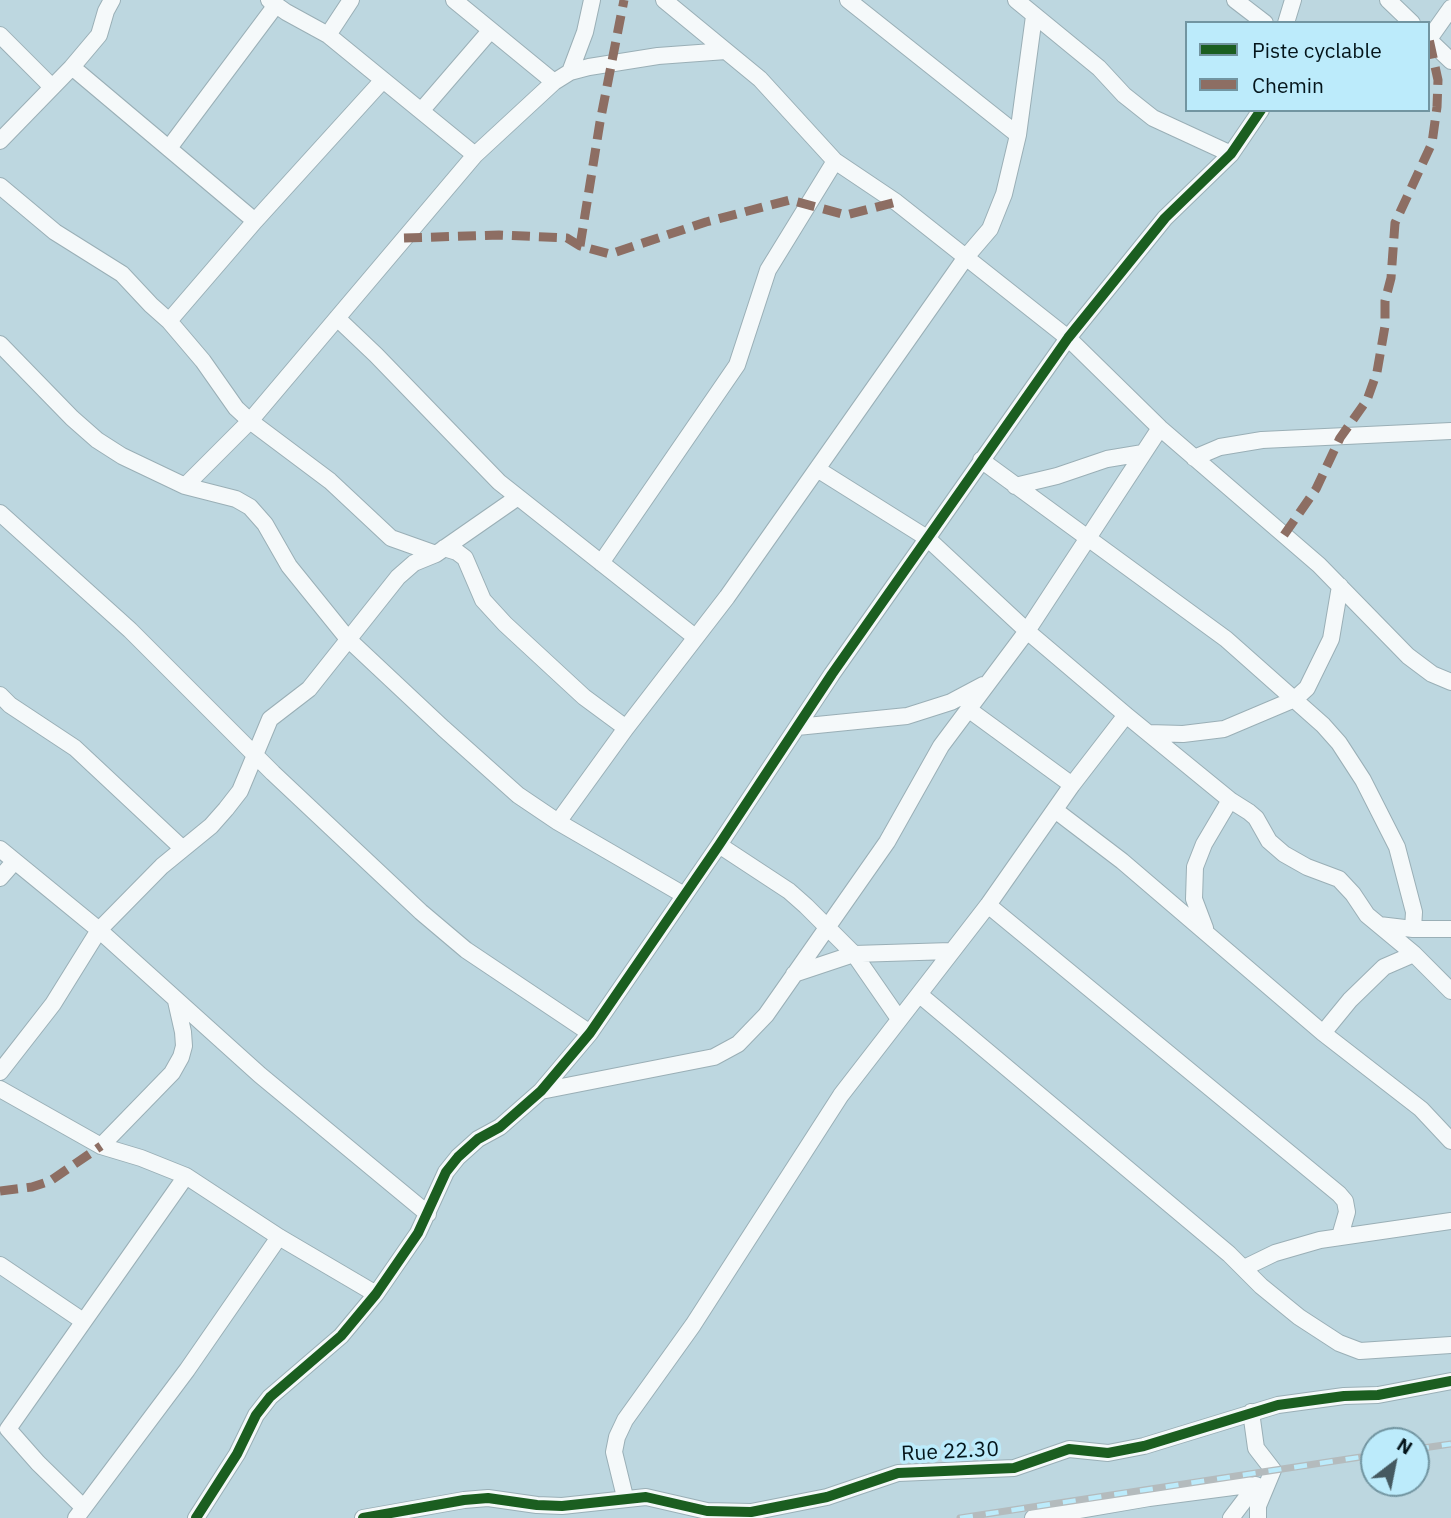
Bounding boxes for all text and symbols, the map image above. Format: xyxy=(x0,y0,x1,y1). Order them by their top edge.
legend xyxy=(1185,21,1430,112)
text: Piste cyclable xyxy=(1252,36,1382,64)
text: Chemin xyxy=(1252,71,1324,99)
north arrow xyxy=(1360,1427,1430,1497)
text: N xyxy=(1393,1432,1417,1460)
street label: Rue 22.30 xyxy=(900,1437,1000,1467)

